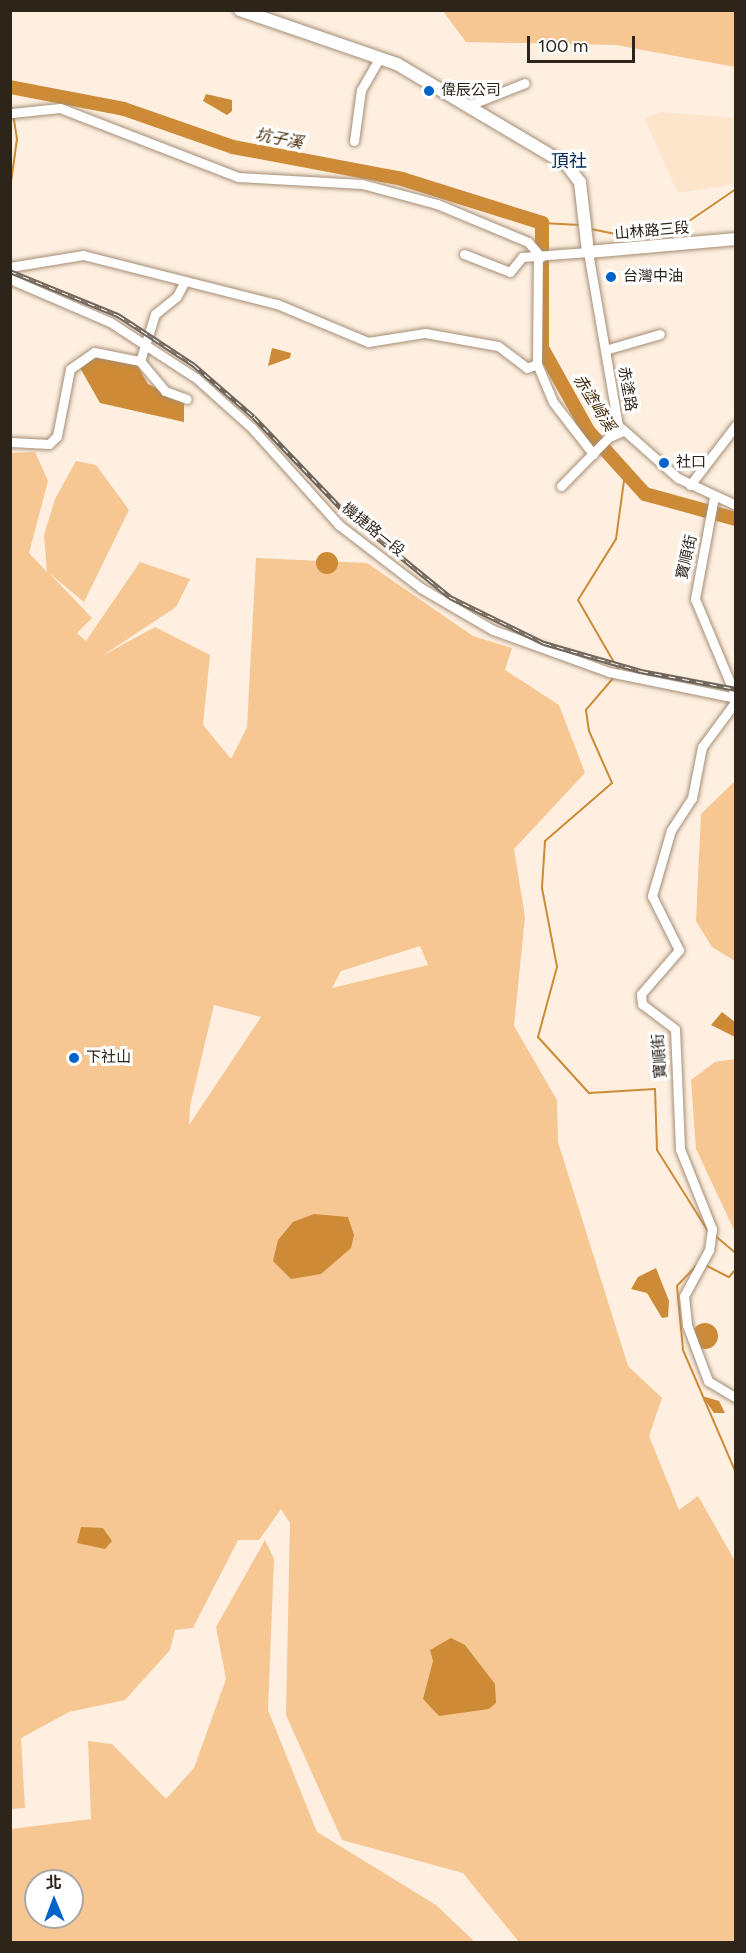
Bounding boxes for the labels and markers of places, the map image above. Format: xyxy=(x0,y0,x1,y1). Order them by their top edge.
place label: 偉辰公司 xyxy=(441,82,501,100)
marker: 偉辰公司 xyxy=(422,84,436,98)
place label: 台灣中油 xyxy=(623,268,683,286)
marker: 台灣中油 xyxy=(604,270,618,284)
place label: 社口 xyxy=(676,454,706,472)
marker: 社口 xyxy=(657,456,671,470)
place label: 下社山 xyxy=(86,1049,131,1067)
marker: 下社山 xyxy=(67,1051,81,1065)

